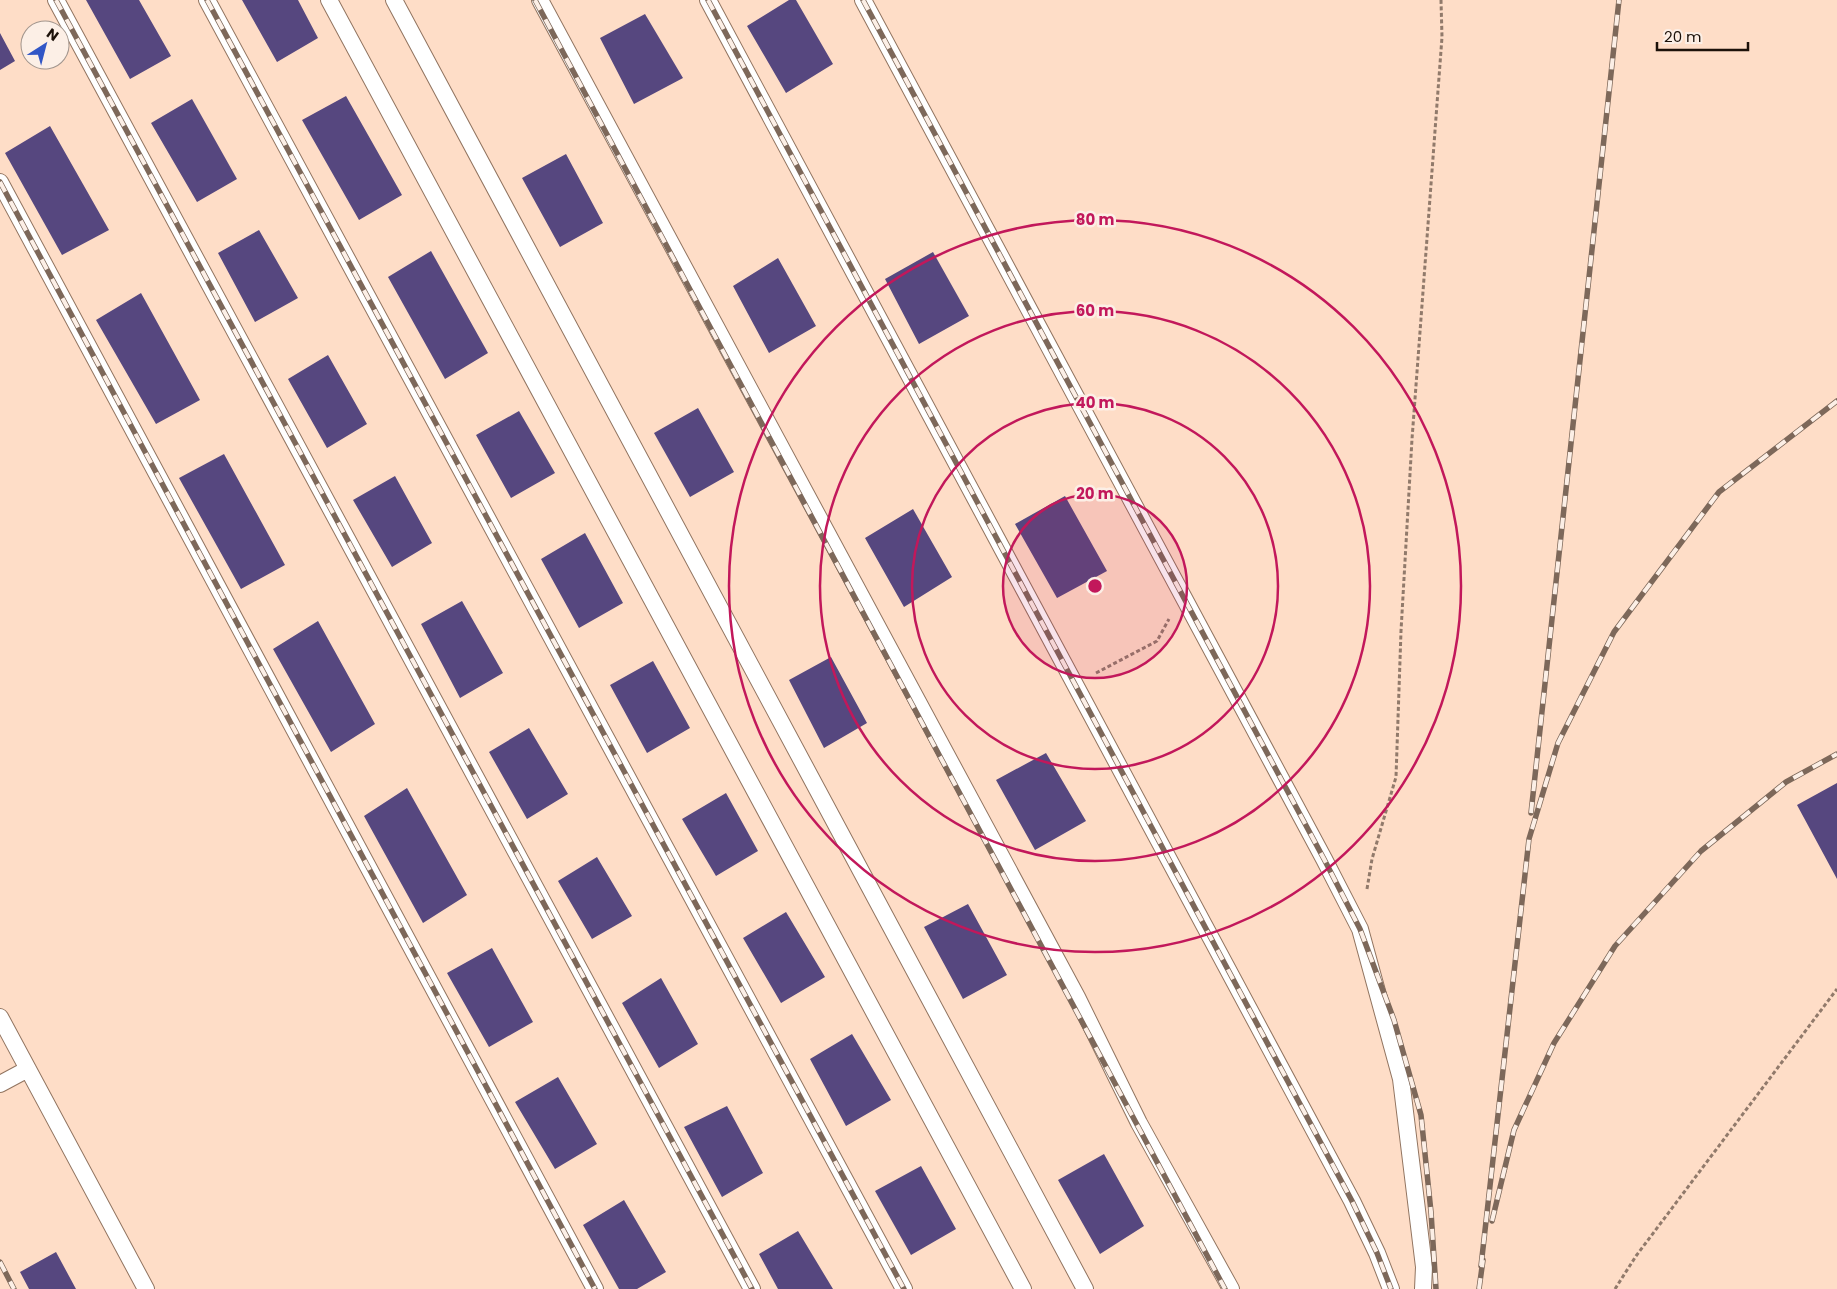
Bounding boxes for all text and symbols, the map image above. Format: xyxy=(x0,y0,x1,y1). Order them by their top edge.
north arrow xyxy=(20,20,70,70)
scale bar xyxy=(1657,20,1748,52)
text: N xyxy=(43,23,63,46)
text: 20 m xyxy=(1664,26,1702,47)
text: 80 m xyxy=(1076,209,1114,230)
text: 60 m xyxy=(1076,300,1114,321)
text: 40 m xyxy=(1075,392,1115,413)
text: 20 m xyxy=(1076,483,1114,504)
centre of rings xyxy=(1086,577,1104,595)

